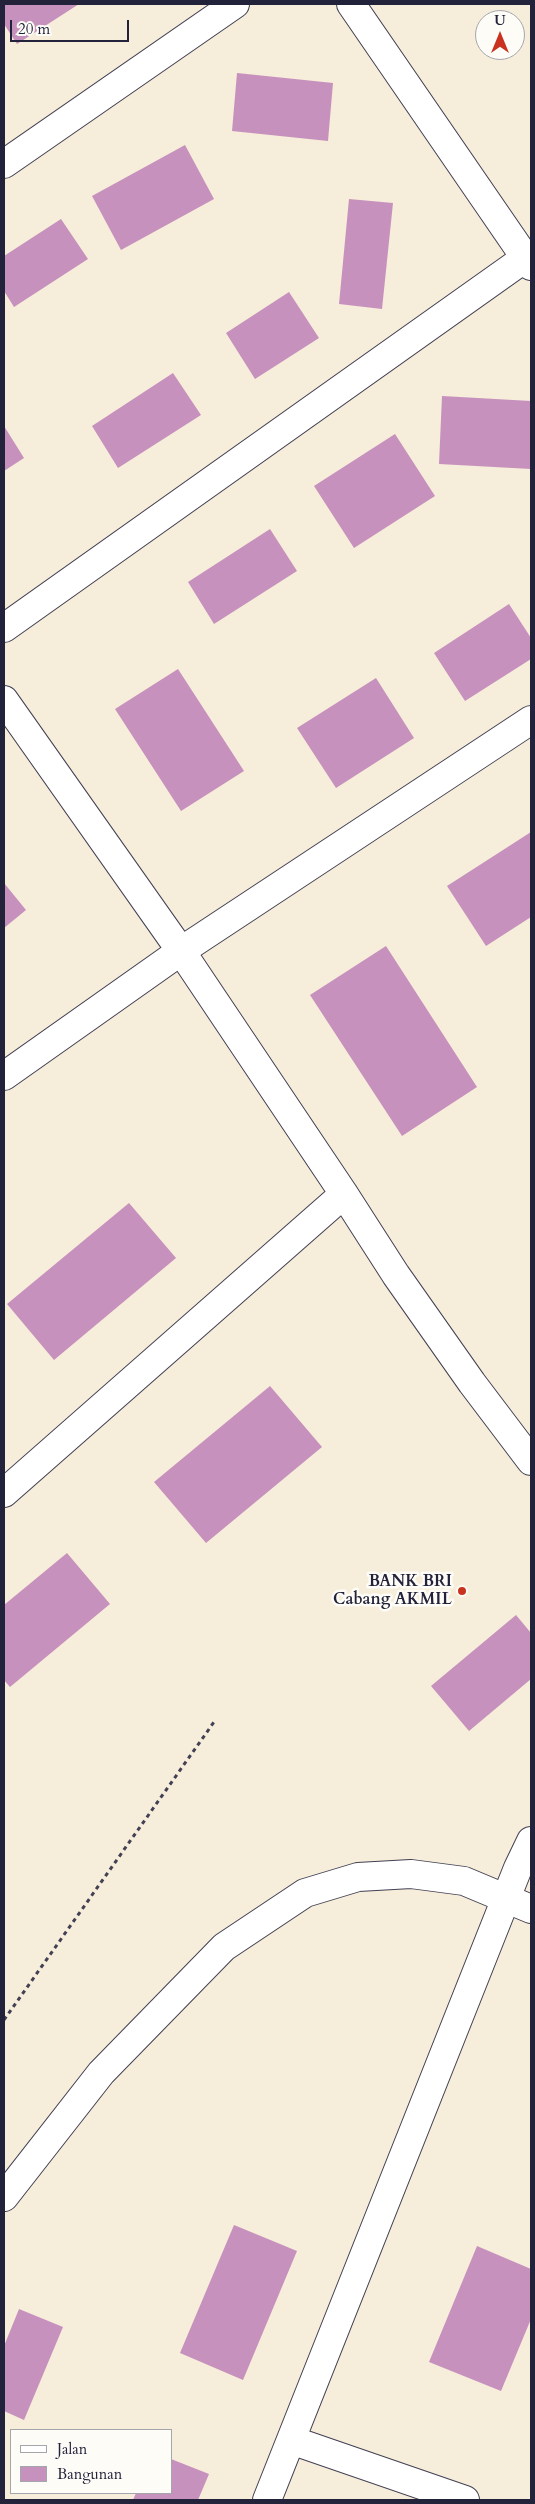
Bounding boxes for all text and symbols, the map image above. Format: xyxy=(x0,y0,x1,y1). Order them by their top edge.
scale bar xyxy=(12,10,131,42)
north arrow xyxy=(475,10,525,60)
text: U xyxy=(494,11,506,30)
text: 20 m xyxy=(18,19,50,39)
place label: BANK BRI Cabang AKMIL xyxy=(333,1572,452,1610)
marker: BANK BRI Cabang AKMIL xyxy=(456,1585,468,1597)
legend xyxy=(10,2429,172,2494)
text: Jalan xyxy=(57,2439,87,2459)
text: Bangunan xyxy=(57,2464,122,2484)

